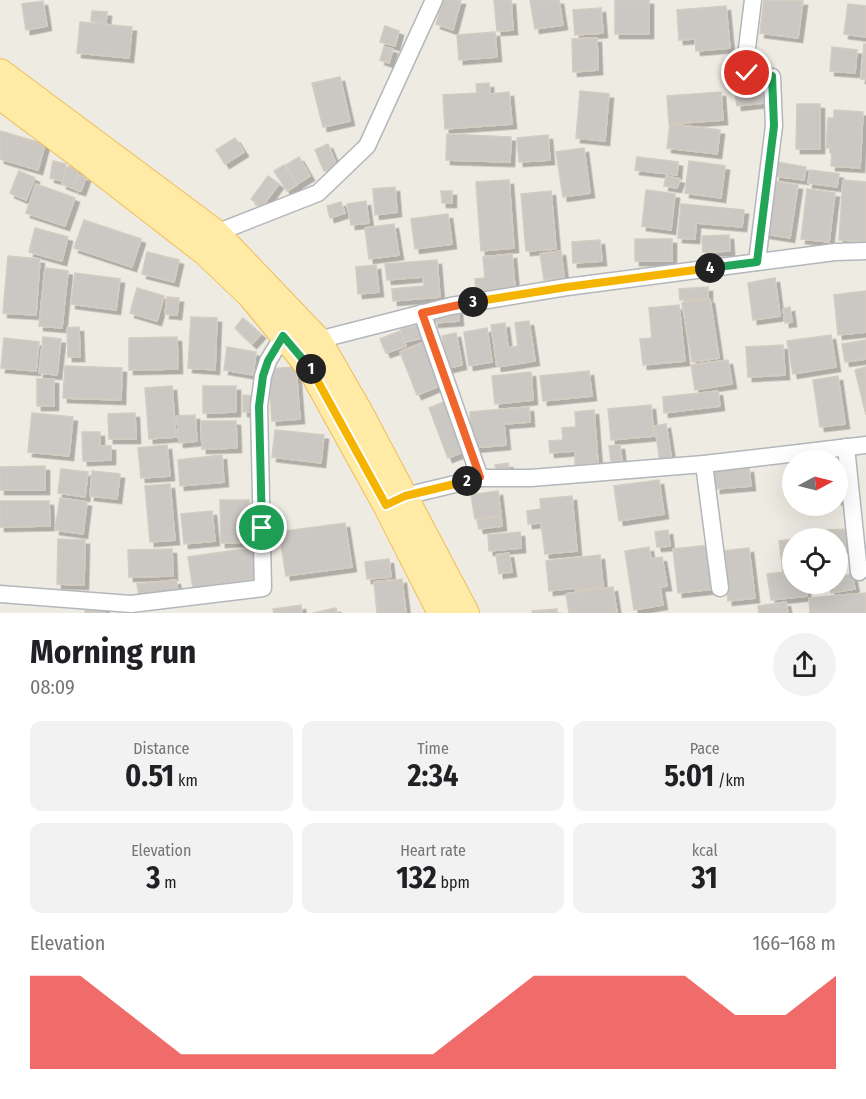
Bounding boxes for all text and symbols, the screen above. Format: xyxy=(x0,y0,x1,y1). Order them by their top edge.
pin xyxy=(721,47,772,98)
icon: check xyxy=(730,56,763,89)
pin: 4 xyxy=(695,253,725,283)
text: 4 xyxy=(706,258,714,277)
pin: 3 xyxy=(458,287,488,317)
text: 3 xyxy=(469,292,477,311)
pin: 1 xyxy=(296,354,326,384)
text: 1 xyxy=(308,359,314,378)
north arrow xyxy=(782,450,848,516)
map controls xyxy=(782,450,848,594)
pin: 2 xyxy=(452,466,482,496)
text: 2 xyxy=(463,471,471,490)
pin xyxy=(236,502,287,553)
icon: arrive xyxy=(245,511,278,544)
button: locate xyxy=(782,528,848,594)
text: Morning run xyxy=(30,632,196,672)
button: share xyxy=(773,633,836,696)
text: 08:09 xyxy=(30,675,75,699)
text: Distance xyxy=(133,739,189,758)
text: Time xyxy=(417,739,449,758)
text: Pace xyxy=(690,739,720,758)
text: 0.51 xyxy=(125,758,174,794)
text: 2:34 xyxy=(408,758,458,794)
text: 5:01 xyxy=(664,758,714,794)
text: km xyxy=(174,771,198,790)
text: /km xyxy=(714,771,745,790)
text: Elevation xyxy=(131,841,191,860)
text: Heart rate xyxy=(400,841,466,860)
text: kcal xyxy=(692,841,718,860)
text: 3 xyxy=(146,860,160,896)
text: 132 xyxy=(396,860,437,896)
text: 31 xyxy=(692,860,718,896)
text: m xyxy=(160,873,176,892)
text: bpm xyxy=(437,873,470,892)
text: Elevation xyxy=(30,931,105,955)
text: 166–168 m xyxy=(752,931,836,955)

